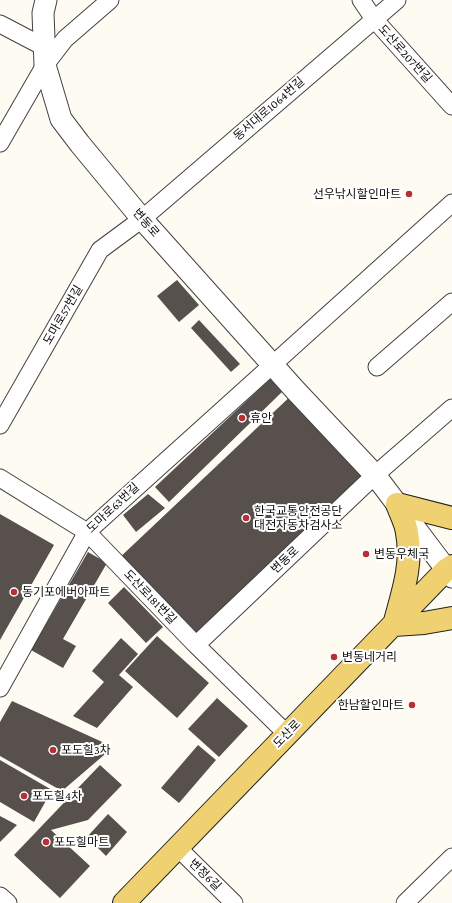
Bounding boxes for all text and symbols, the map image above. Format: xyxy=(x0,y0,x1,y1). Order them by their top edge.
street label: 도산로207번길 xyxy=(375,22,435,86)
street label: 동서대로1064번길 xyxy=(231,74,307,144)
place label: 선우낚시할인마트 xyxy=(313,187,401,201)
marker: 선우낚시할인마트 xyxy=(404,189,414,199)
street label: 변동로 xyxy=(130,206,162,240)
street label: 도마로57번길 xyxy=(40,283,86,347)
place label: 휴안 xyxy=(250,411,272,425)
marker: 휴안 xyxy=(237,413,247,423)
street label: 도마로63번길 xyxy=(84,480,142,536)
place label: 한국교통안전공단 대전자동차검사소 xyxy=(254,504,342,532)
marker: 한국교통안전공단 대전자동차검사소 xyxy=(241,513,251,523)
street label: 변동로 xyxy=(268,543,302,577)
place label: 변동우체국 xyxy=(374,547,429,561)
marker: 변동우체국 xyxy=(361,549,371,559)
street label: 도산로181번길 xyxy=(121,567,179,627)
place label: 동기포에버아파트 xyxy=(22,585,110,599)
marker: 동기포에버아파트 xyxy=(9,587,19,597)
place label: 변동네거리 xyxy=(342,650,397,664)
marker: 변동네거리 xyxy=(329,652,339,662)
place label: 한남할인마트 xyxy=(338,698,404,712)
marker: 한남할인마트 xyxy=(407,700,417,710)
street label: 도산로 xyxy=(270,717,304,751)
place label: 포도힐3차 xyxy=(61,743,111,757)
marker: 포도힐3차 xyxy=(48,745,58,755)
place label: 포도힐4차 xyxy=(32,789,82,803)
marker: 포도힐4차 xyxy=(19,791,29,801)
place label: 포도힐마트 xyxy=(54,835,109,849)
marker: 포도힐마트 xyxy=(41,837,51,847)
street label: 변정6길 xyxy=(186,856,224,894)

